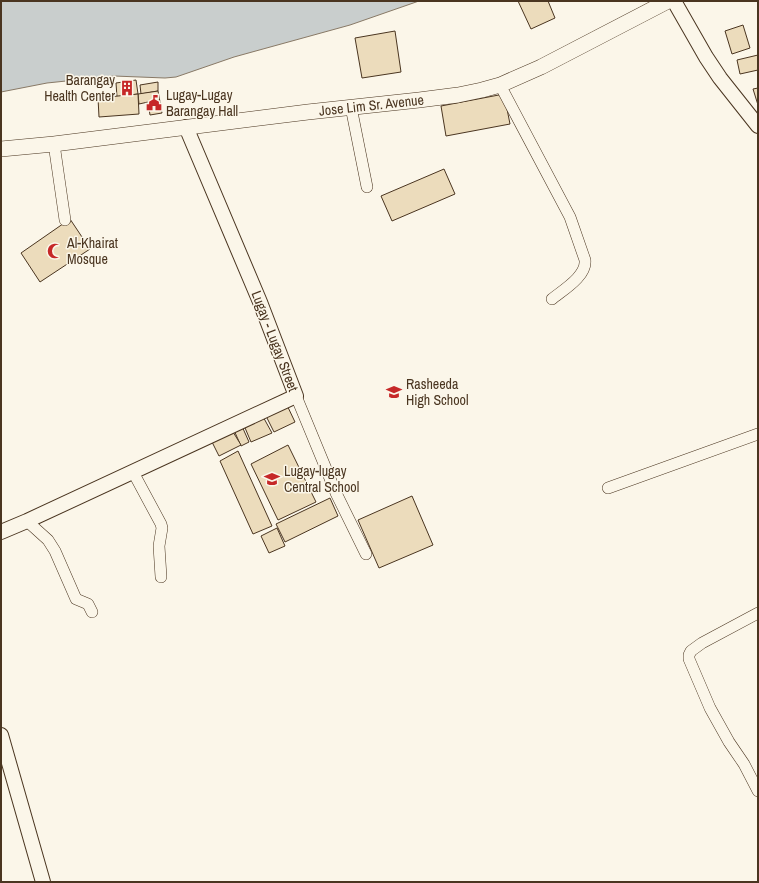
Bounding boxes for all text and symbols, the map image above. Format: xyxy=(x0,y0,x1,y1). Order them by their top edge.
place label: Barangay Health Center xyxy=(44,71,115,105)
building icon: Barangay Health Center xyxy=(118,79,136,97)
place label: Lugay-Lugay Barangay Hall xyxy=(166,86,238,120)
street label: Jose Lim Sr. Avenue xyxy=(318,90,425,120)
public building icon: Lugay-Lugay Barangay Hall xyxy=(145,94,163,112)
place label: Al-Khairat Mosque xyxy=(66,234,118,268)
mosque icon: Al-Khairat Mosque xyxy=(46,242,64,260)
street label: Lugay - Lugay Street xyxy=(247,288,303,394)
place label: Rasheeda High School xyxy=(406,375,469,409)
school or university icon: Rasheeda High School xyxy=(385,383,403,401)
place label: Lugay-lugay Central School xyxy=(284,462,359,496)
school or university icon: Lugay-lugay Central School xyxy=(263,470,281,488)

